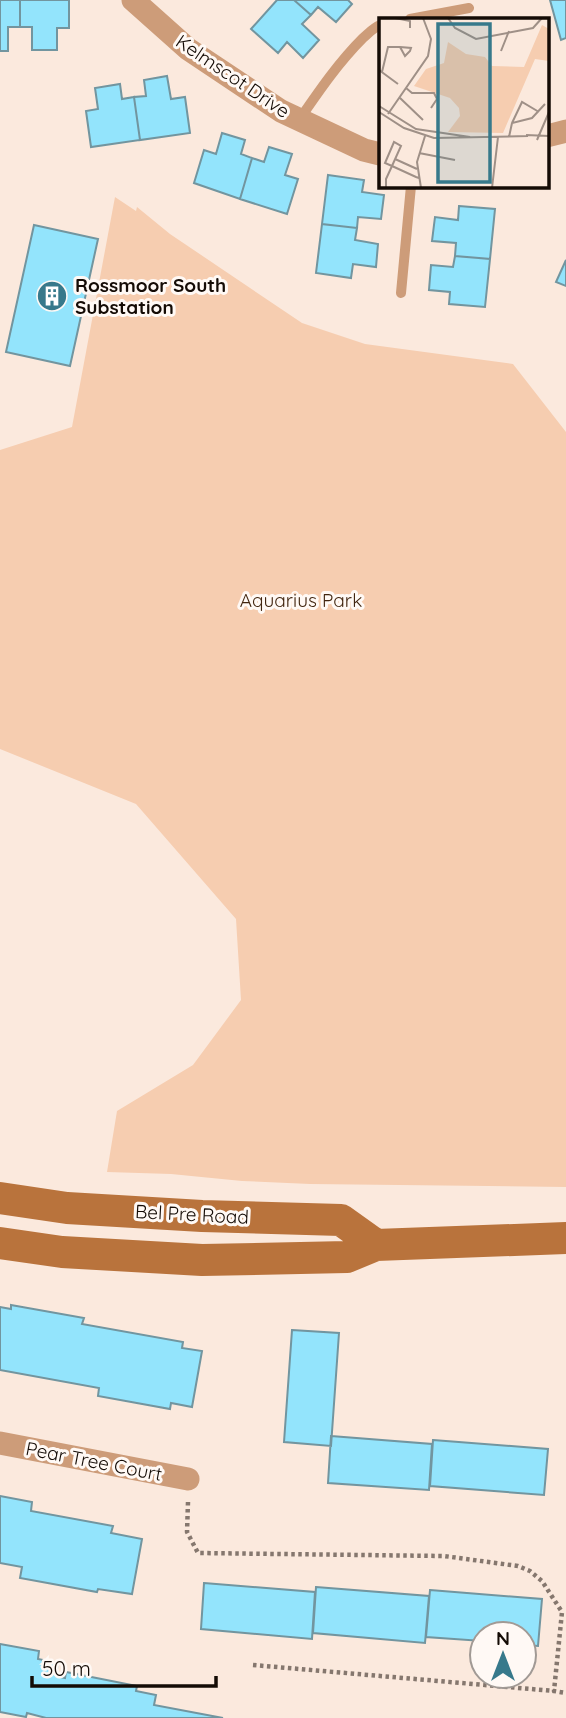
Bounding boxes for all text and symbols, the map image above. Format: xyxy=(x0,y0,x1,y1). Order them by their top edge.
inset map xyxy=(379,18,548,187)
street label: Kelmscot Drive xyxy=(171,29,295,123)
place label: Rossmoor South Substation xyxy=(75,273,226,319)
building icon: Rossmoor South Substation xyxy=(35,279,69,313)
park label: Aquarius Park xyxy=(240,588,362,612)
street label: Bel Pre Road xyxy=(134,1199,250,1229)
street label: Pear Tree Court xyxy=(24,1436,164,1486)
north arrow xyxy=(468,1620,538,1690)
text: N xyxy=(496,1626,510,1650)
scale bar xyxy=(32,1644,215,1688)
text: 50 m xyxy=(42,1655,91,1681)

